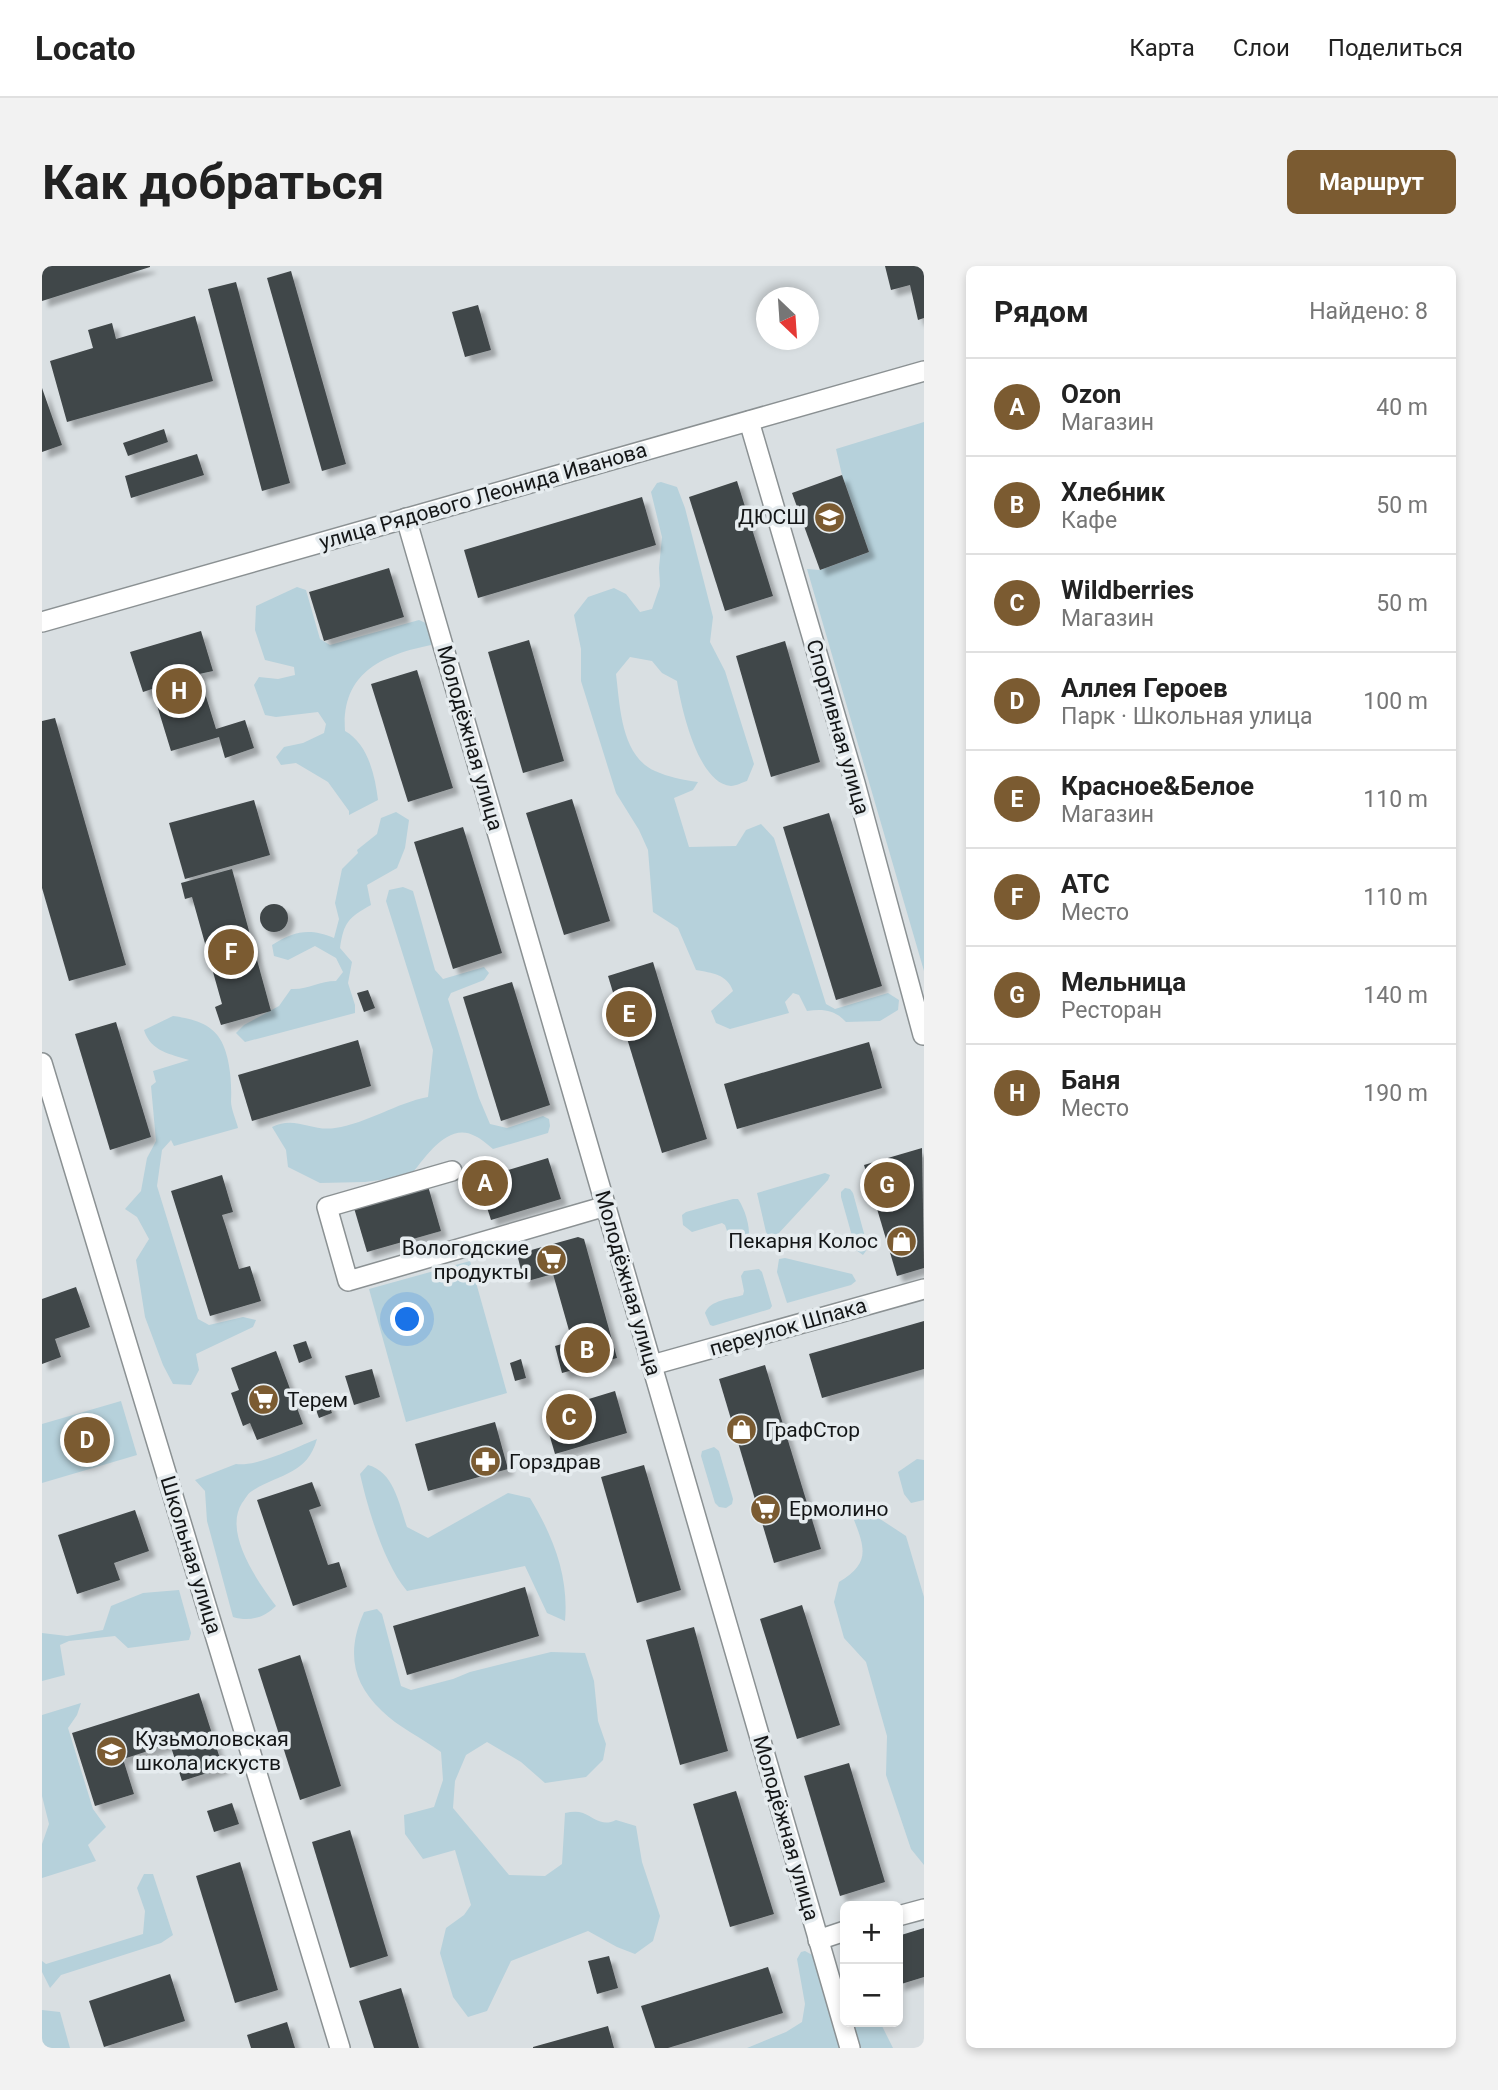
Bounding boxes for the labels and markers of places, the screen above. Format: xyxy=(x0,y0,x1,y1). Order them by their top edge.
school or university icon: ДЮСШ xyxy=(812,500,846,534)
place label: ДЮСШ xyxy=(738,505,806,529)
pin: H xyxy=(156,665,202,717)
pin: F xyxy=(208,926,254,978)
pin: E xyxy=(606,988,652,1040)
pin: A xyxy=(462,1157,508,1209)
pin: G xyxy=(864,1159,910,1211)
shop icon: Пекарня Колос xyxy=(884,1224,918,1258)
place label: Пекарня Колос xyxy=(728,1229,878,1253)
place label: Вологодские продукты xyxy=(402,1236,529,1284)
supermarket icon: Вологодские продукты xyxy=(535,1243,569,1277)
pin: B xyxy=(564,1324,610,1376)
supermarket icon: Терем xyxy=(247,1383,281,1417)
place label: Терем xyxy=(287,1388,348,1412)
pin: C xyxy=(546,1391,592,1443)
shop icon: ГрафСтор xyxy=(725,1413,759,1447)
pin: D xyxy=(64,1414,110,1466)
place label: ГрафСтор xyxy=(765,1418,860,1442)
pharmacy icon: Горздрав xyxy=(469,1445,503,1479)
place label: Горздрав xyxy=(509,1450,601,1474)
supermarket icon: Ермолино xyxy=(749,1492,783,1526)
place label: Ермолино xyxy=(789,1497,888,1521)
place label: Кузьмоловская школа искуств xyxy=(135,1727,289,1775)
school or university icon: Кузьмоловская школа искуств xyxy=(95,1734,129,1768)

